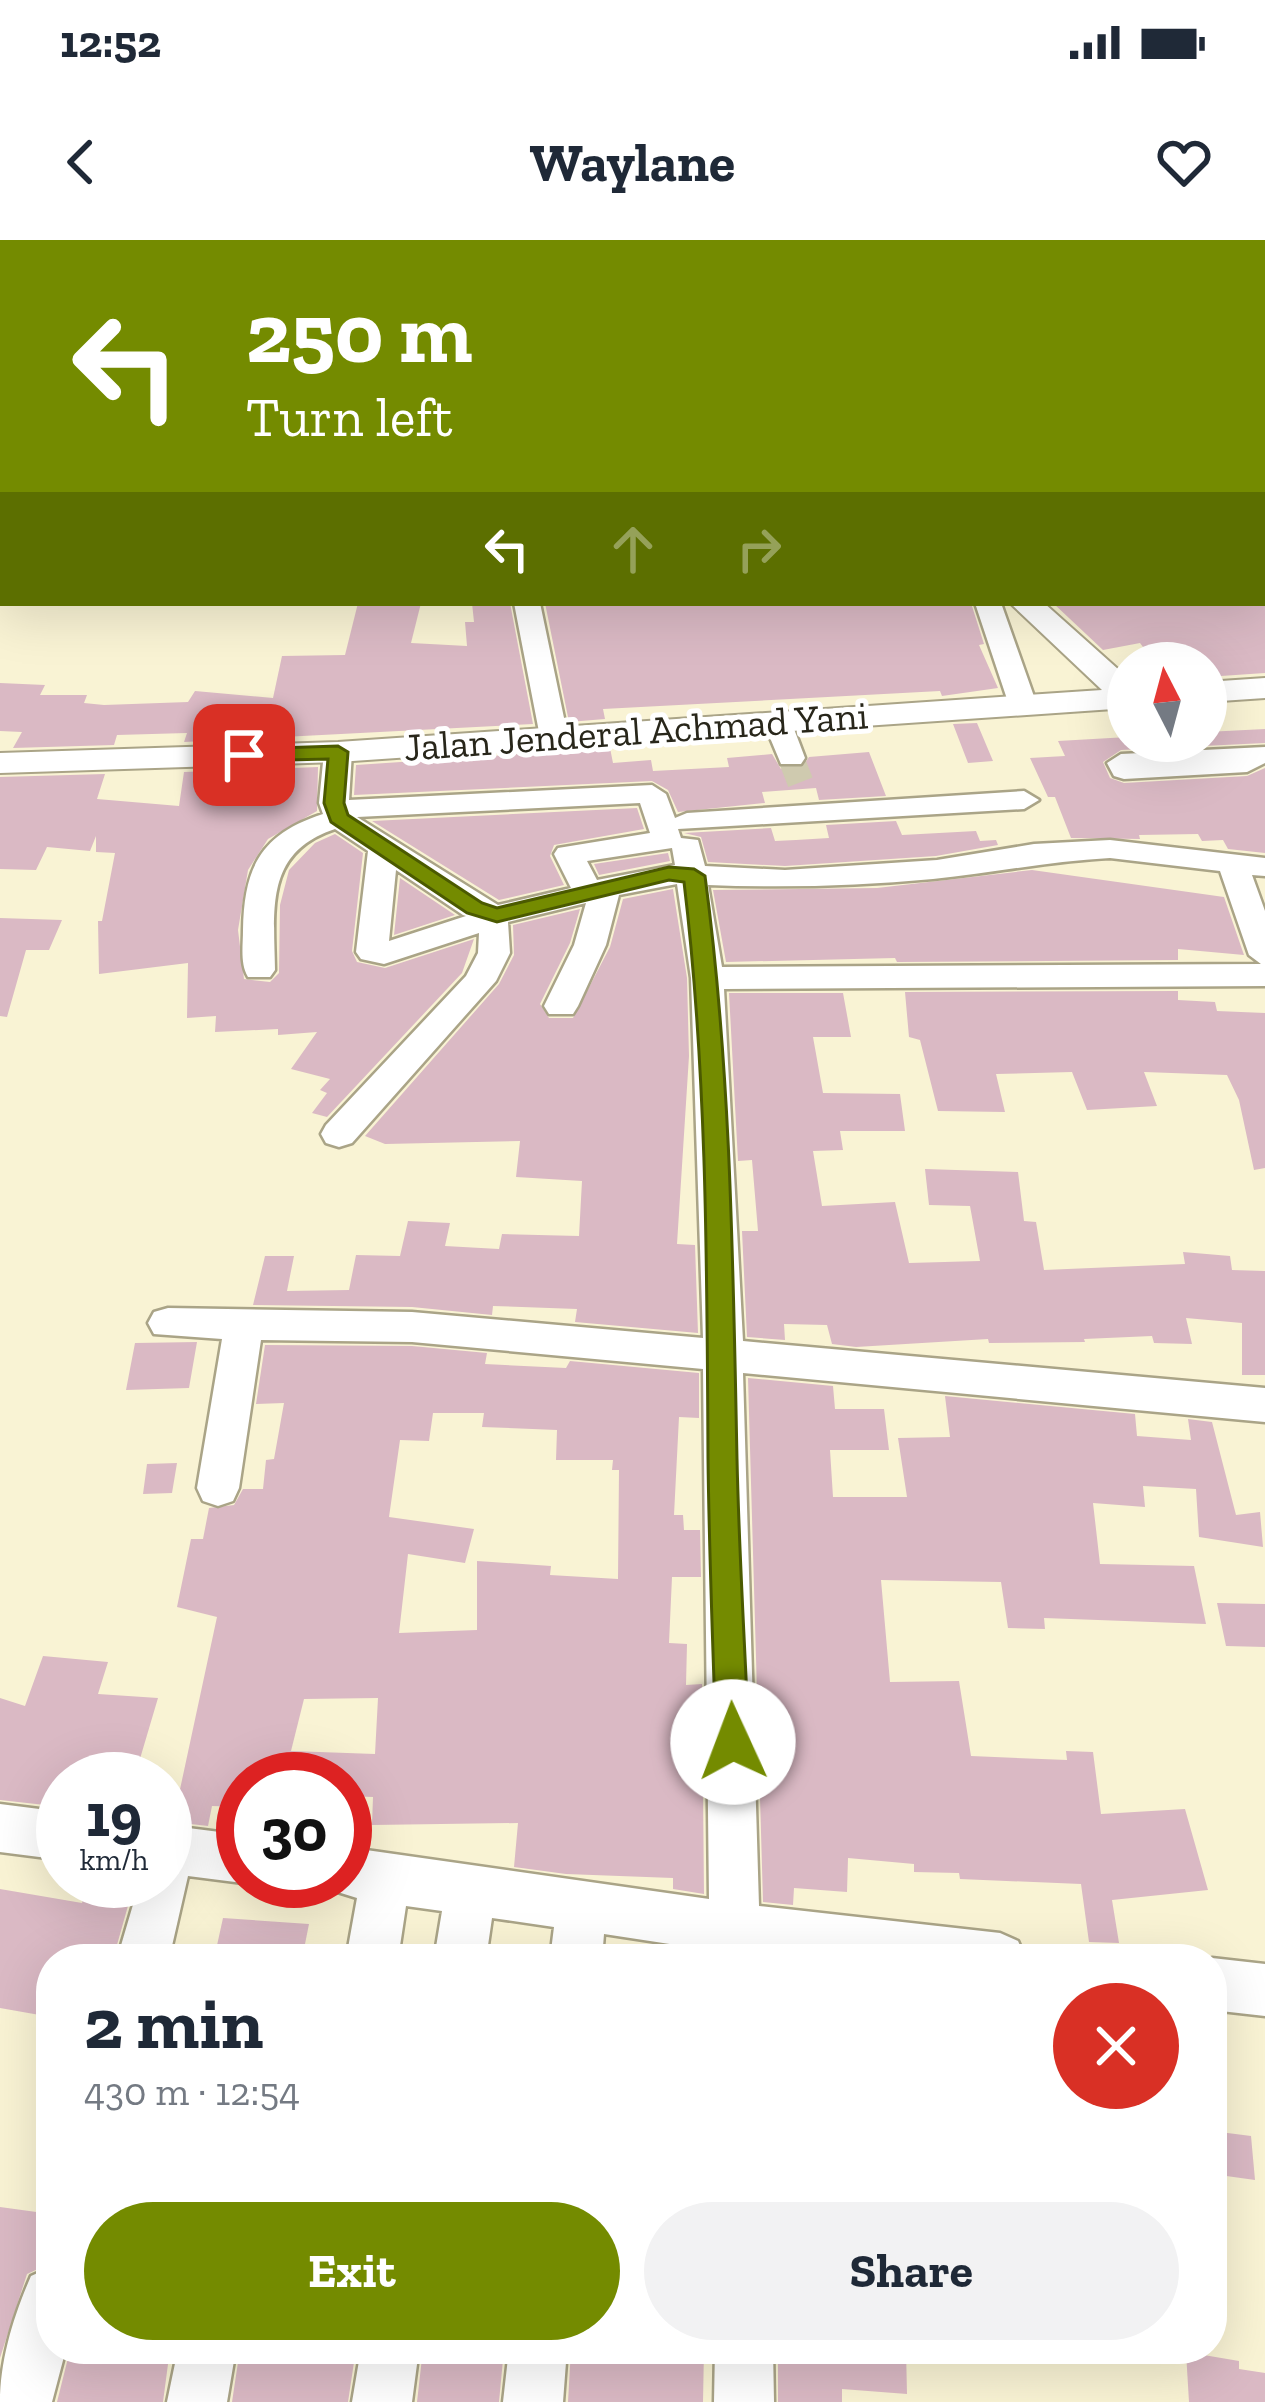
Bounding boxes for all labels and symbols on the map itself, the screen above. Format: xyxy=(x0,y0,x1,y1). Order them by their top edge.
north arrow xyxy=(1107,642,1227,762)
street label: Jalan Jenderal Achmad Yani xyxy=(402,691,870,771)
pin xyxy=(193,704,295,806)
position arrow xyxy=(670,1679,796,1805)
speed limit sign: 30 xyxy=(216,1752,372,1908)

